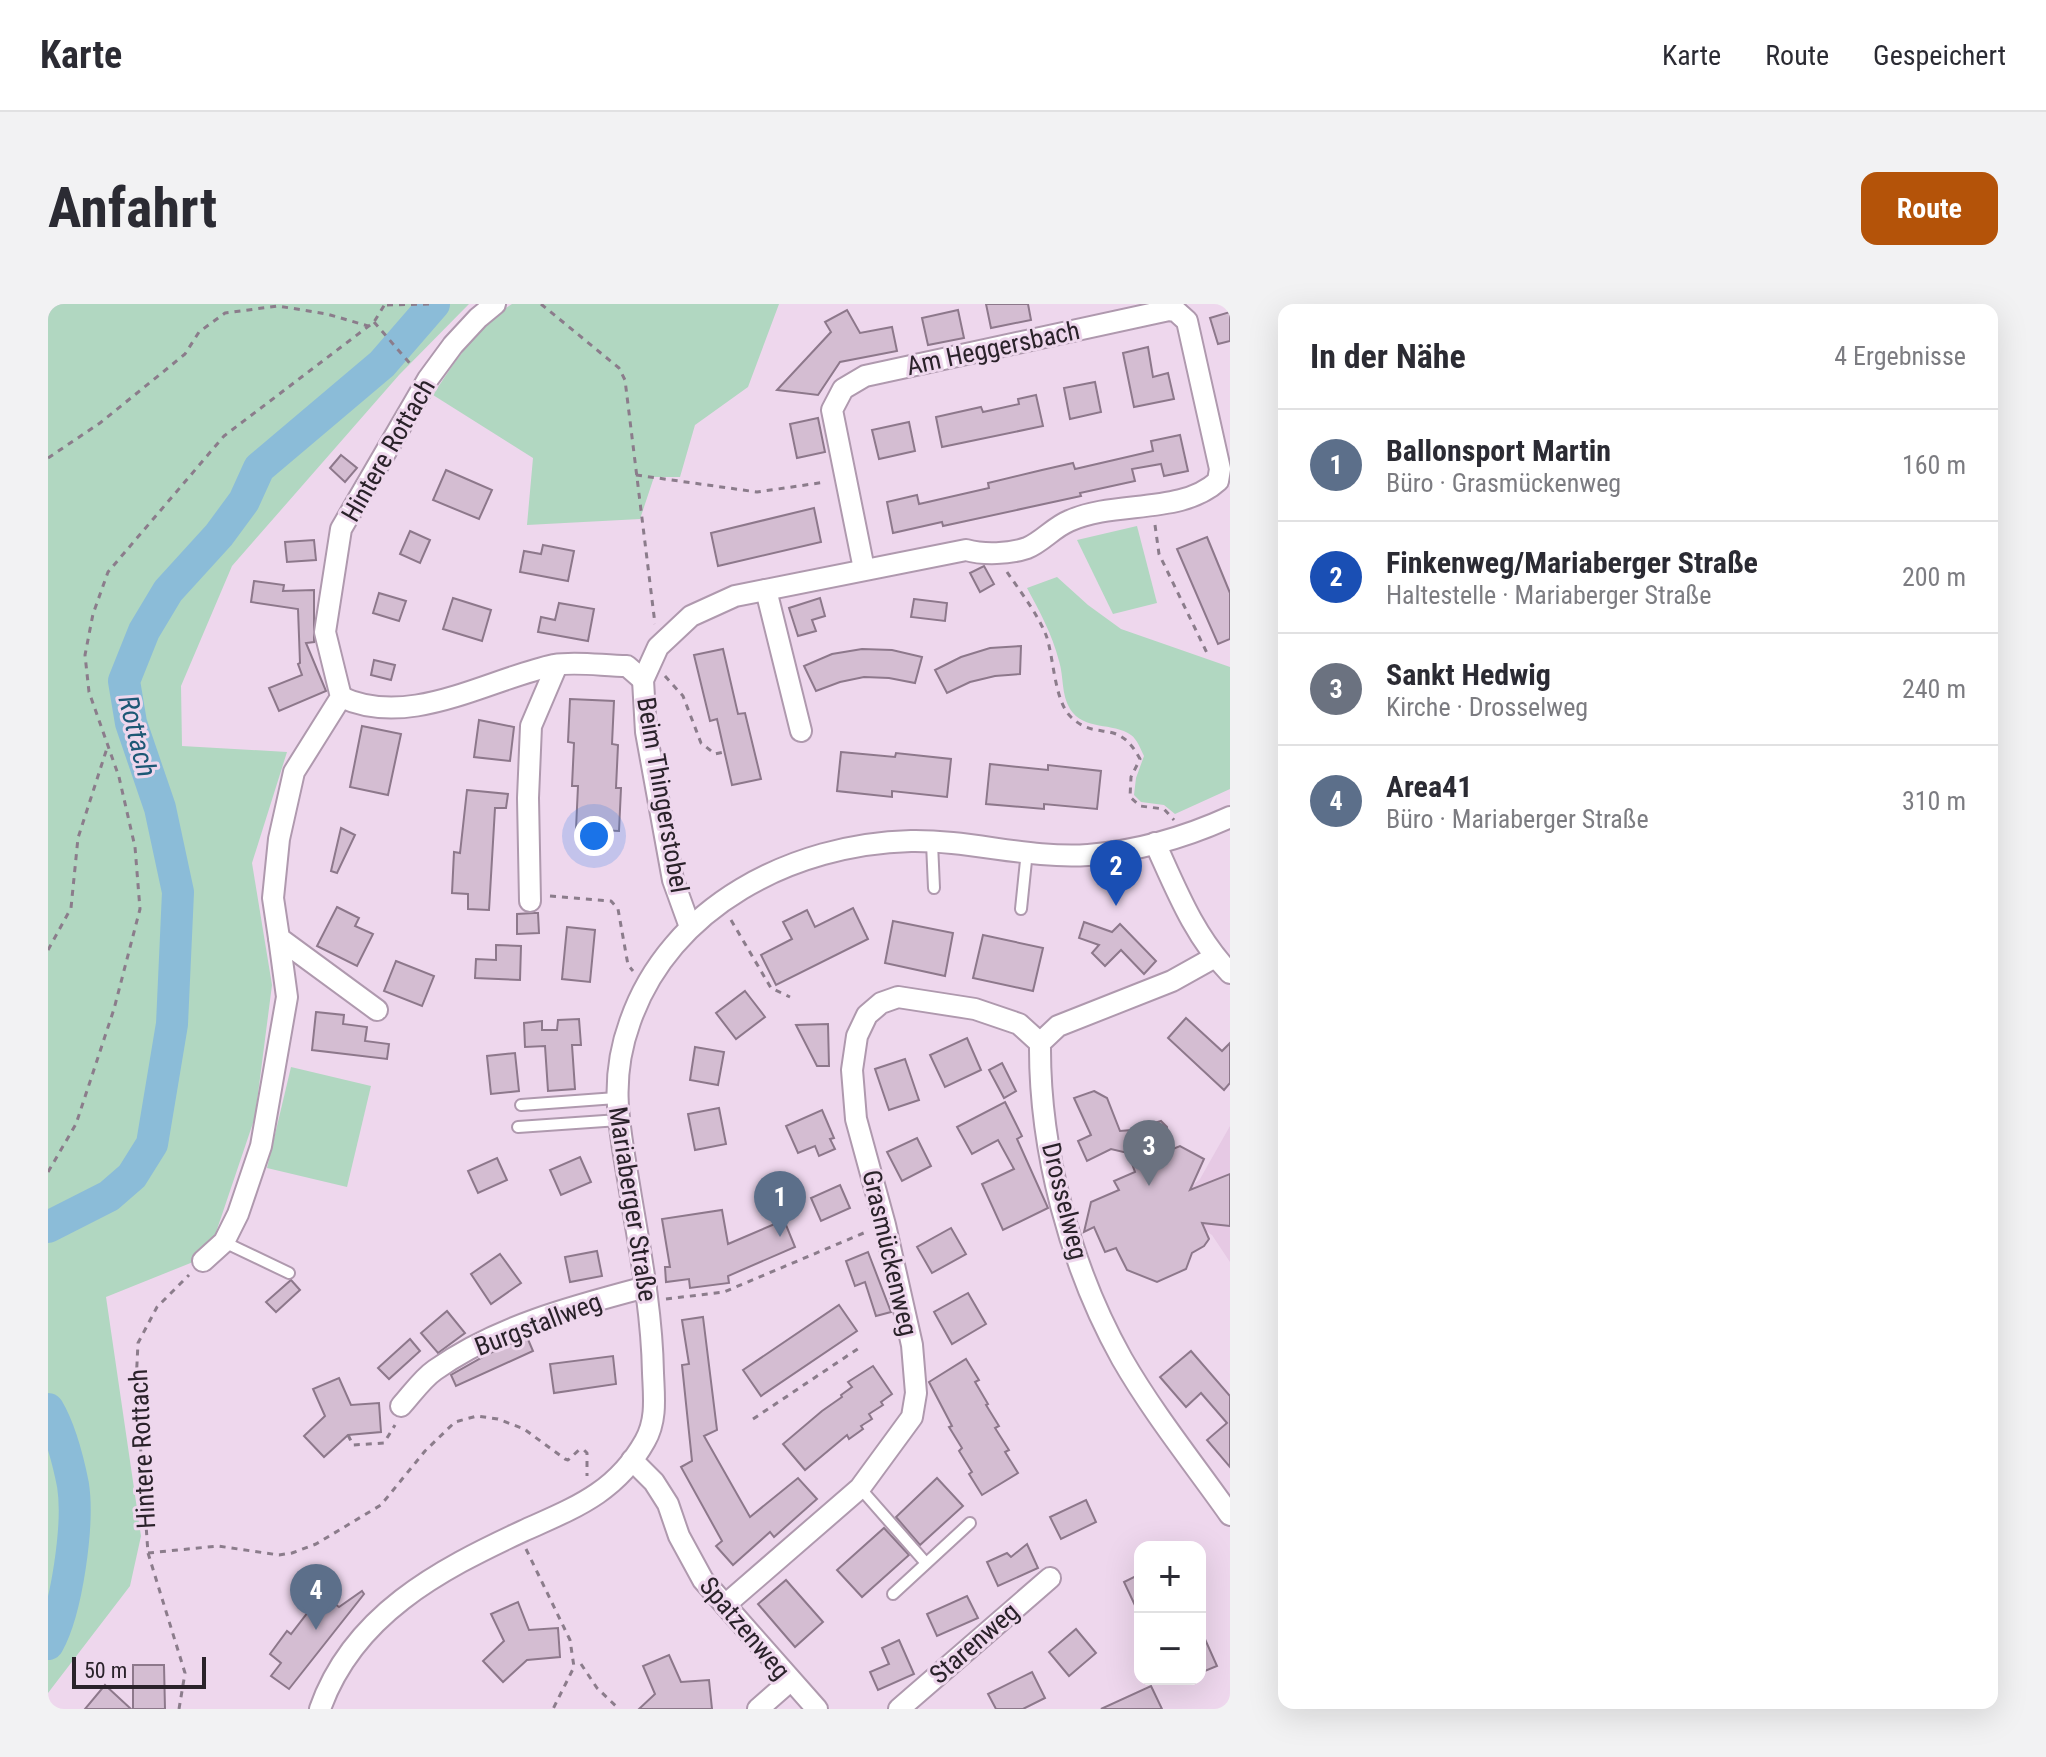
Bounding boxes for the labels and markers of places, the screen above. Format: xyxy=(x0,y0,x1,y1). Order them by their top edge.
pin: 2 xyxy=(1090,840,1142,906)
pin: 3 xyxy=(1123,1120,1175,1186)
pin: 1 xyxy=(754,1171,806,1237)
pin: 4 xyxy=(290,1564,342,1630)

